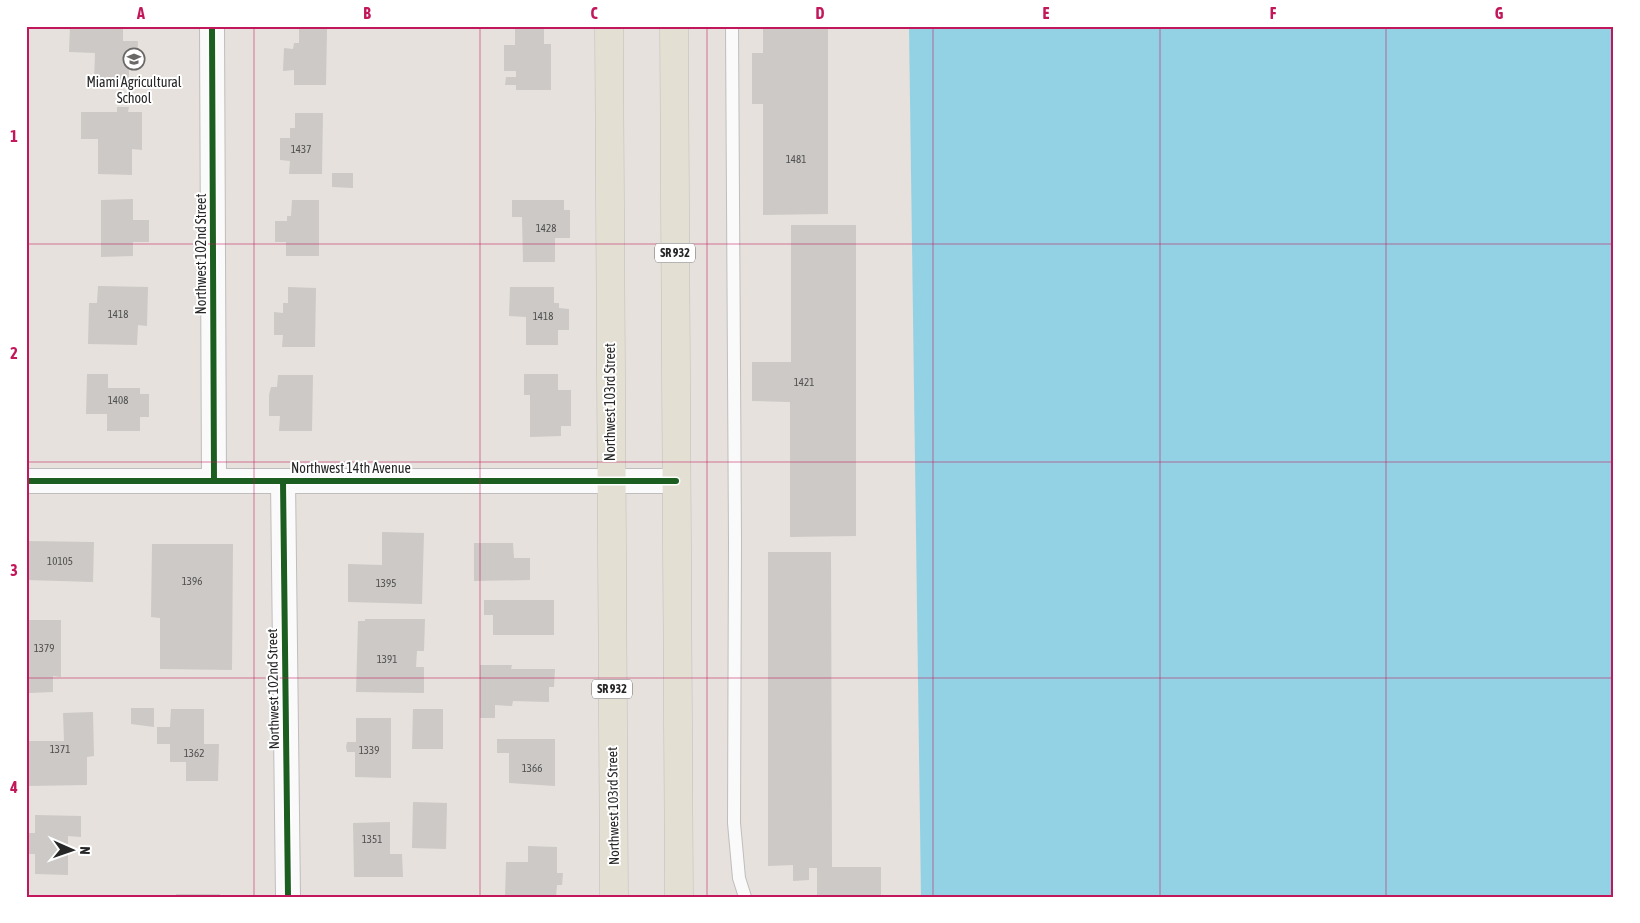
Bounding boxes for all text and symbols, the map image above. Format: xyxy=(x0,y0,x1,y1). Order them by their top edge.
text: A xyxy=(136,4,145,22)
text: B xyxy=(363,4,371,22)
text: C xyxy=(590,4,598,22)
text: D xyxy=(816,4,825,22)
text: E xyxy=(1043,4,1050,22)
text: F xyxy=(1270,4,1277,22)
text: G xyxy=(1495,4,1504,22)
school or university icon: Miami Agricultural School xyxy=(122,47,146,71)
place label: Miami Agricultural School xyxy=(86,74,182,106)
text: 1 xyxy=(10,127,18,145)
house number: 1437 xyxy=(291,143,311,155)
house number: 1481 xyxy=(786,153,806,165)
street label: Northwest 102nd Street xyxy=(193,194,209,314)
house number: 1428 xyxy=(536,222,556,234)
road number: SR 932 xyxy=(655,244,695,262)
house number: 1418 xyxy=(108,308,128,320)
house number: 1418 xyxy=(533,310,553,322)
street label: Northwest 103rd Street xyxy=(602,343,618,461)
text: 2 xyxy=(10,344,18,362)
house number: 1421 xyxy=(794,376,814,388)
house number: 1408 xyxy=(108,394,128,406)
street label: Northwest 14th Avenue xyxy=(291,460,411,476)
house number: 10105 xyxy=(47,555,73,567)
text: 3 xyxy=(10,561,18,579)
house number: 1396 xyxy=(182,575,202,587)
house number: 1395 xyxy=(376,577,396,589)
street label: Northwest 102nd Street xyxy=(264,628,282,750)
house number: 1379 xyxy=(34,642,54,654)
house number: 1391 xyxy=(377,653,397,665)
road number: SR 932 xyxy=(592,680,632,699)
house number: 1371 xyxy=(50,743,70,755)
house number: 1339 xyxy=(359,744,379,756)
house number: 1362 xyxy=(184,747,204,759)
street label: Northwest 103rd Street xyxy=(604,747,622,865)
house number: 1366 xyxy=(522,762,542,774)
text: 4 xyxy=(9,778,18,796)
north arrow xyxy=(48,826,98,876)
house number: 1351 xyxy=(362,833,382,845)
text: N xyxy=(77,846,93,855)

